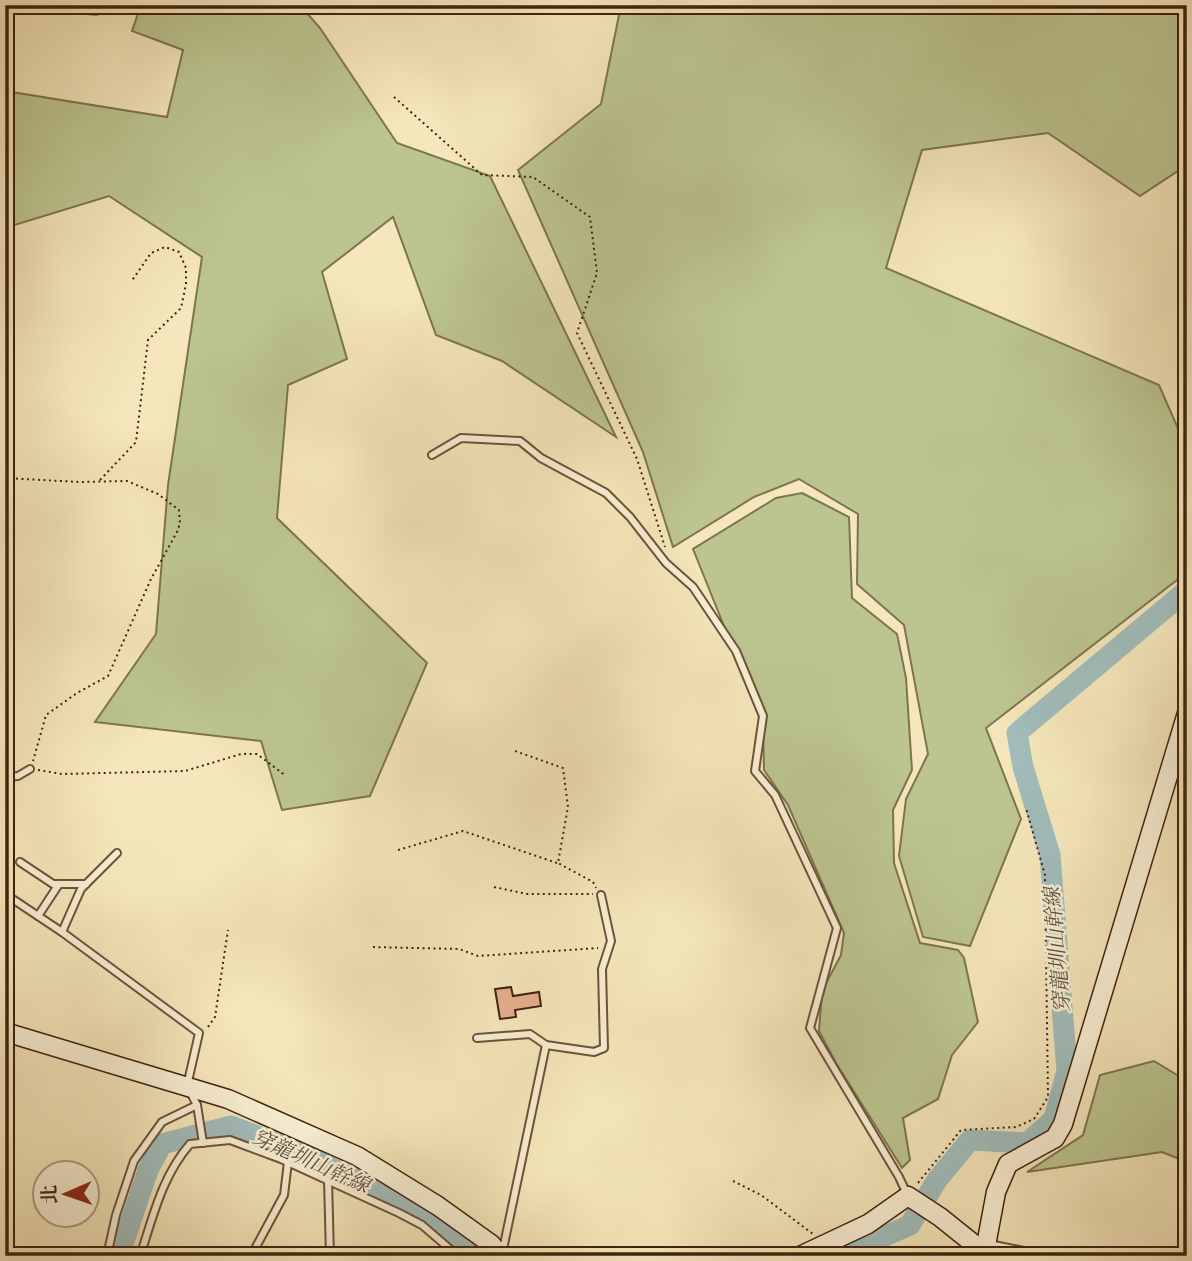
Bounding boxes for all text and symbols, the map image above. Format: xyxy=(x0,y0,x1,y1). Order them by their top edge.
water label: 穿龍圳山幹線 xyxy=(1039,884,1077,1014)
water label: 穿龍圳山幹線 xyxy=(247,1124,375,1201)
north arrow xyxy=(32,1160,102,1230)
text: 北 xyxy=(39,1185,63,1204)

